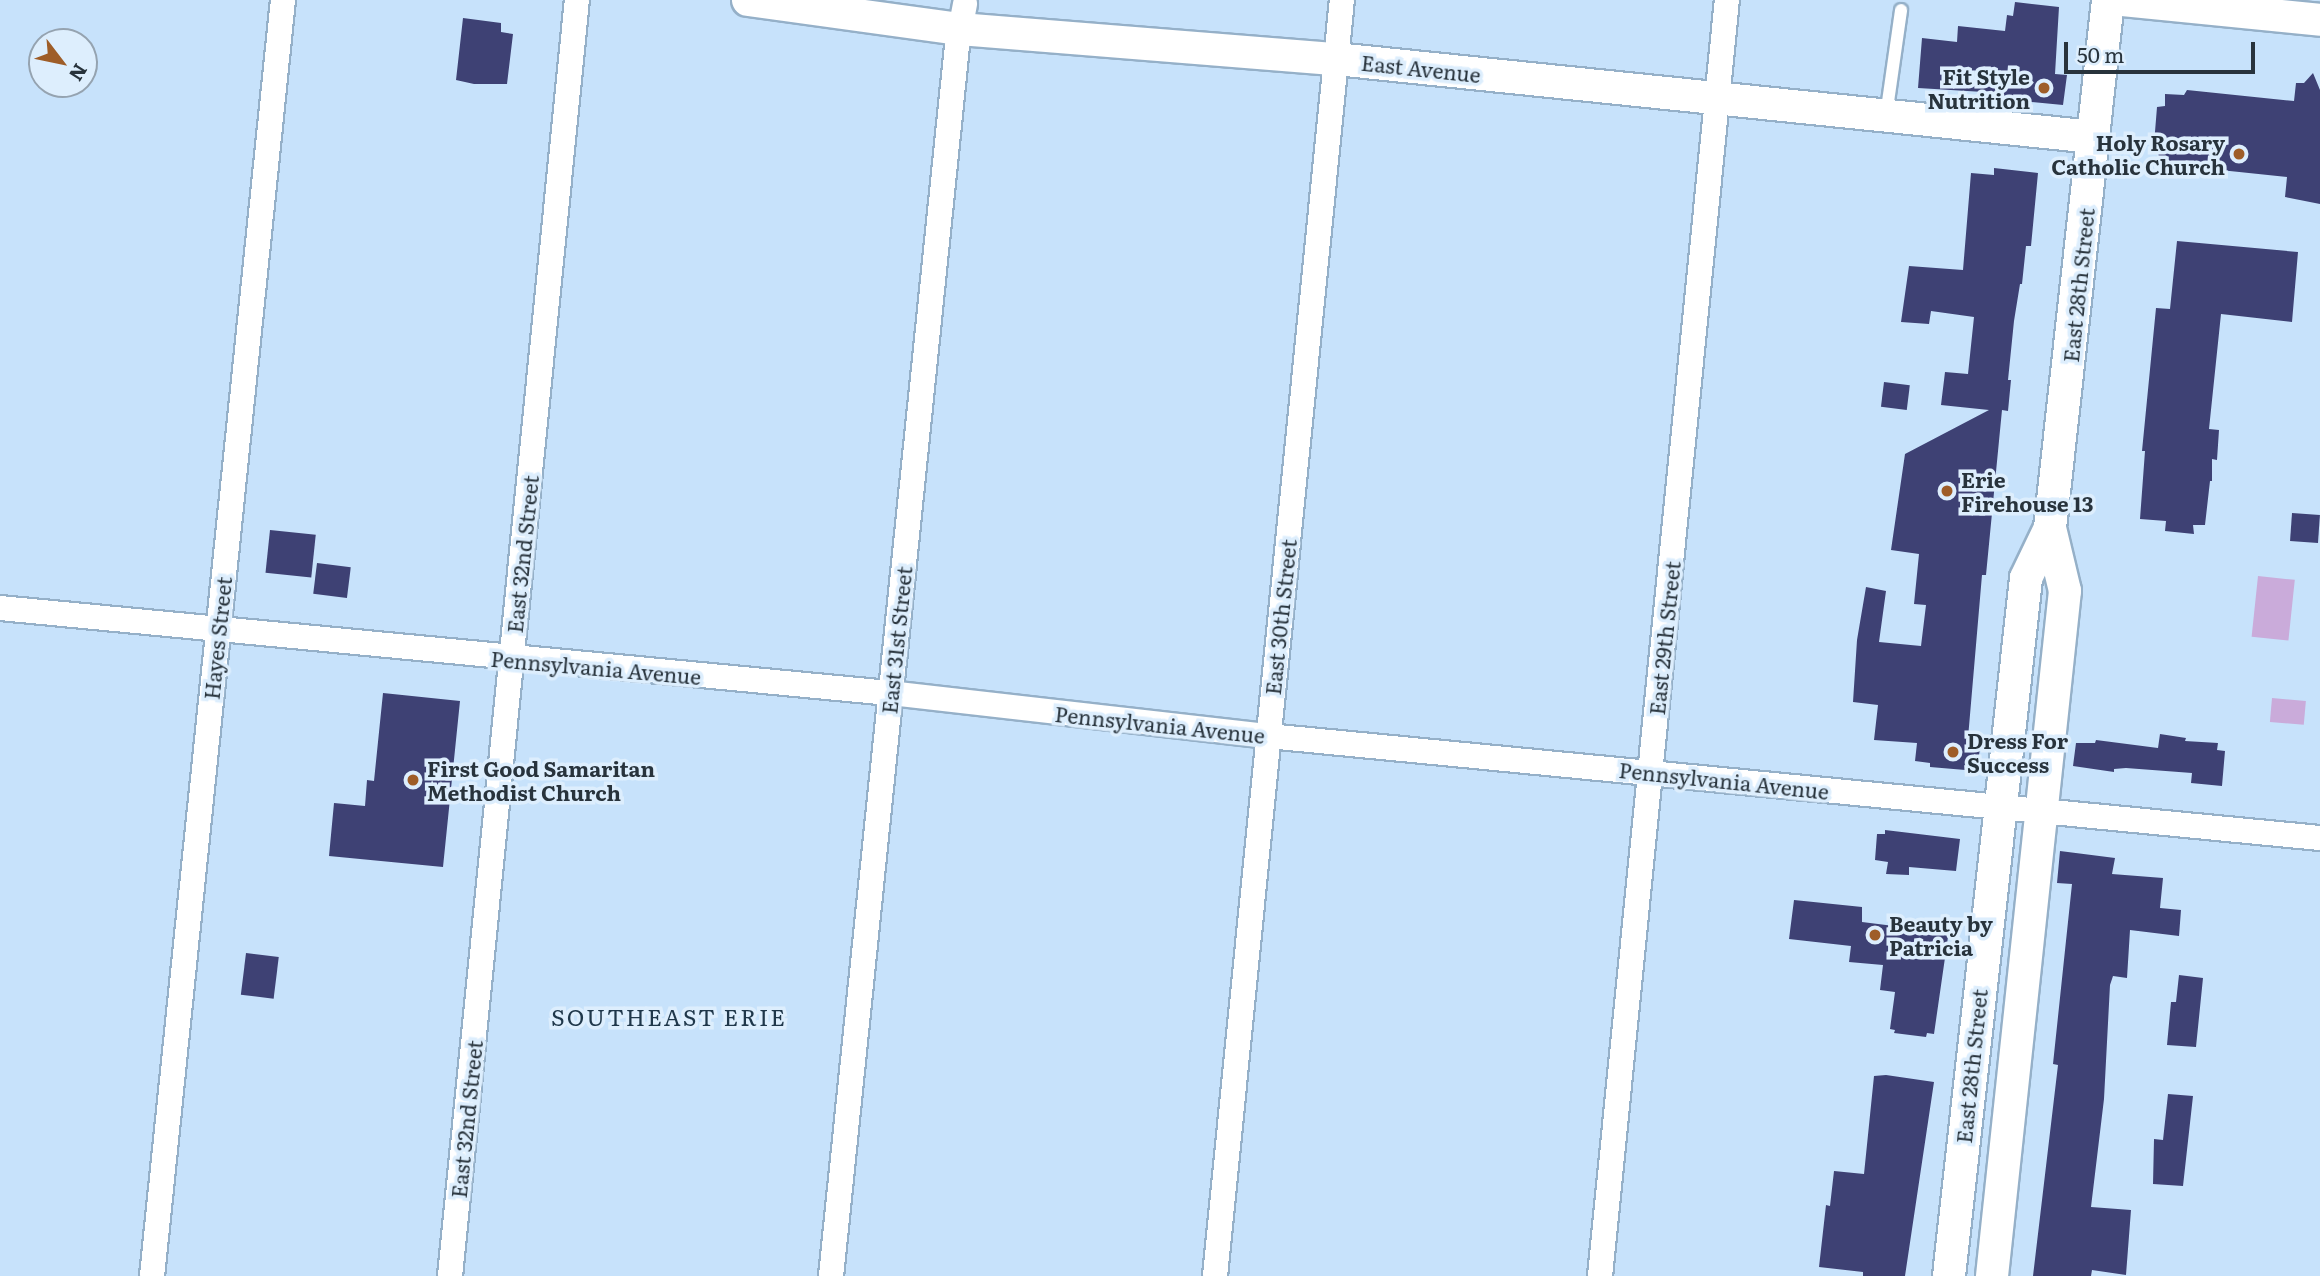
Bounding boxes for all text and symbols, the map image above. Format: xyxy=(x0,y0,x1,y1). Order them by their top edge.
north arrow xyxy=(28,28,98,98)
scale bar xyxy=(2068,28,2259,72)
text: 50 m xyxy=(2077,38,2124,69)
street label: East Avenue xyxy=(1360,49,1482,87)
text: N xyxy=(63,59,95,87)
place label: Fit Style Nutrition xyxy=(1928,63,2030,113)
marker: Fit Style Nutrition xyxy=(2036,80,2052,96)
place label: Holy Rosary Catholic Church xyxy=(2051,129,2225,179)
marker: Holy Rosary Catholic Church xyxy=(2231,146,2247,162)
street label: East 28th Street xyxy=(2057,206,2099,364)
place label: Erie Firehouse 13 xyxy=(1961,466,2093,516)
street label: East 32nd Street xyxy=(501,474,543,634)
marker: Erie Firehouse 13 xyxy=(1939,483,1955,499)
street label: East 30th Street xyxy=(1259,538,1301,696)
street label: East 29th Street xyxy=(1643,560,1685,716)
street label: East 31st Street xyxy=(876,565,916,715)
street label: Hayes Street xyxy=(198,575,236,701)
street label: Pennsylvania Avenue xyxy=(490,645,702,689)
street label: Pennsylvania Avenue xyxy=(1054,700,1266,748)
place label: Dress For Success xyxy=(1967,727,2068,777)
marker: Dress For Success xyxy=(1945,744,1961,760)
place label: First Good Samaritan Methodist Church xyxy=(427,755,655,805)
street label: Pennsylvania Avenue xyxy=(1618,756,1830,804)
marker: First Good Samaritan Methodist Church xyxy=(405,772,421,788)
place label: Beauty by Patricia xyxy=(1889,910,1993,960)
marker: Beauty by Patricia xyxy=(1867,927,1883,943)
street label: East 28th Street xyxy=(1950,987,1992,1145)
district label: SOUTHEAST ERIE xyxy=(553,1002,785,1030)
street label: East 32nd Street xyxy=(445,1039,487,1199)

